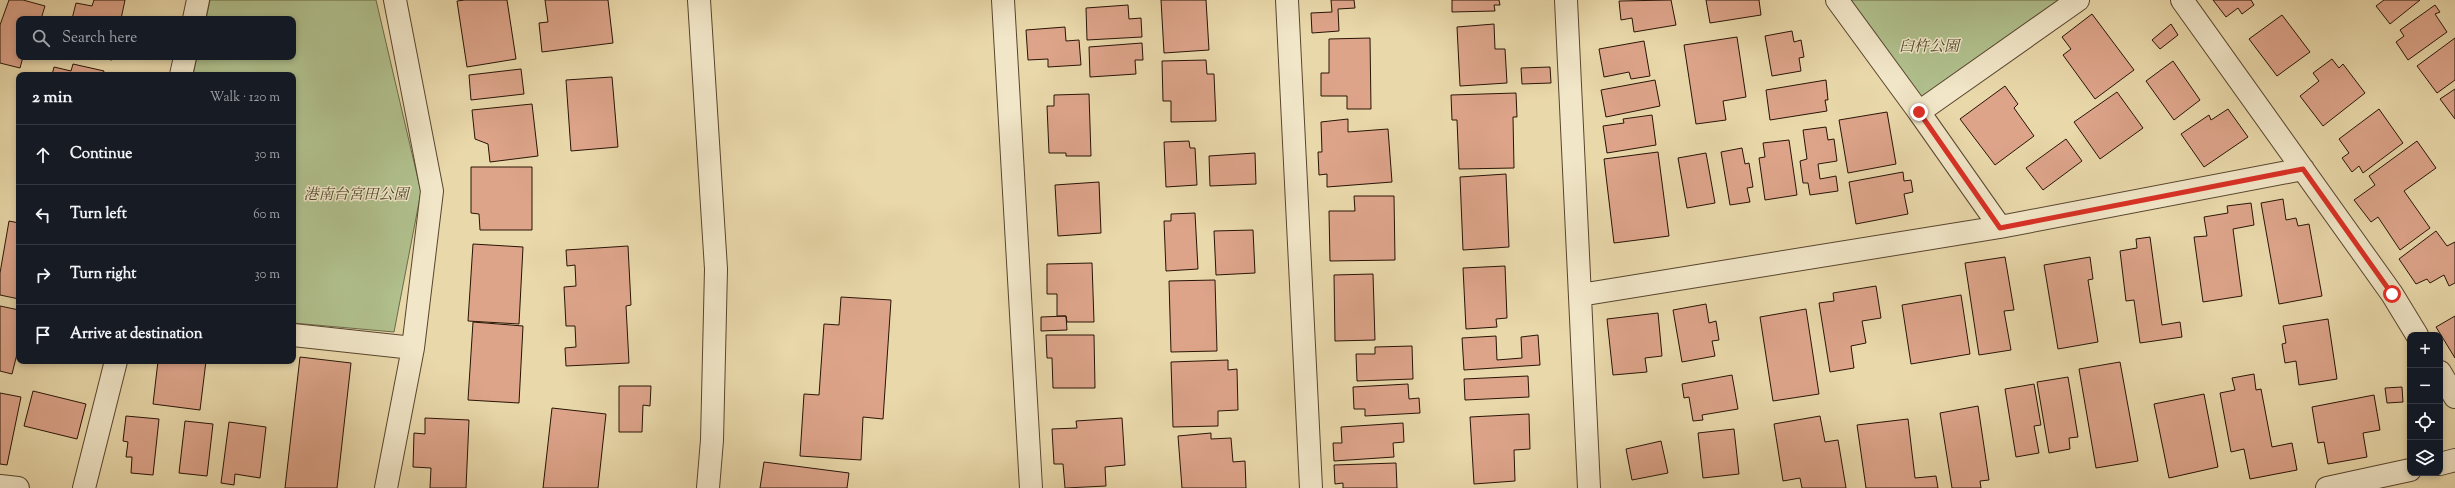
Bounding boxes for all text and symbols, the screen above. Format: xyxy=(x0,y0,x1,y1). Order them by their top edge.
search box xyxy=(16,16,296,60)
icon: search xyxy=(30,27,52,49)
text: Search here xyxy=(62,28,137,49)
park label: 臼杵公園 xyxy=(1899,37,1962,58)
text: 2 min xyxy=(32,86,73,110)
text: Walk · 120 m xyxy=(210,89,280,107)
route end xyxy=(1910,103,1928,121)
icon: ahead xyxy=(32,144,54,166)
text: Continue xyxy=(70,144,132,165)
text: 30 m xyxy=(254,146,280,164)
park label: 港南台宮田公園 xyxy=(303,185,411,206)
icon: left xyxy=(32,204,54,226)
text: Turn left xyxy=(70,204,127,225)
text: 60 m xyxy=(253,206,280,224)
icon: right xyxy=(32,264,54,286)
text: Turn right xyxy=(70,264,136,285)
text: 30 m xyxy=(254,266,280,284)
route start xyxy=(2383,285,2401,303)
icon: arrive xyxy=(32,324,54,346)
text: Arrive at destination xyxy=(70,324,203,345)
map controls xyxy=(2407,332,2443,476)
button: + xyxy=(2407,332,2443,368)
button: − xyxy=(2407,368,2443,404)
button: locate xyxy=(2407,404,2443,440)
button: layers xyxy=(2407,440,2443,476)

